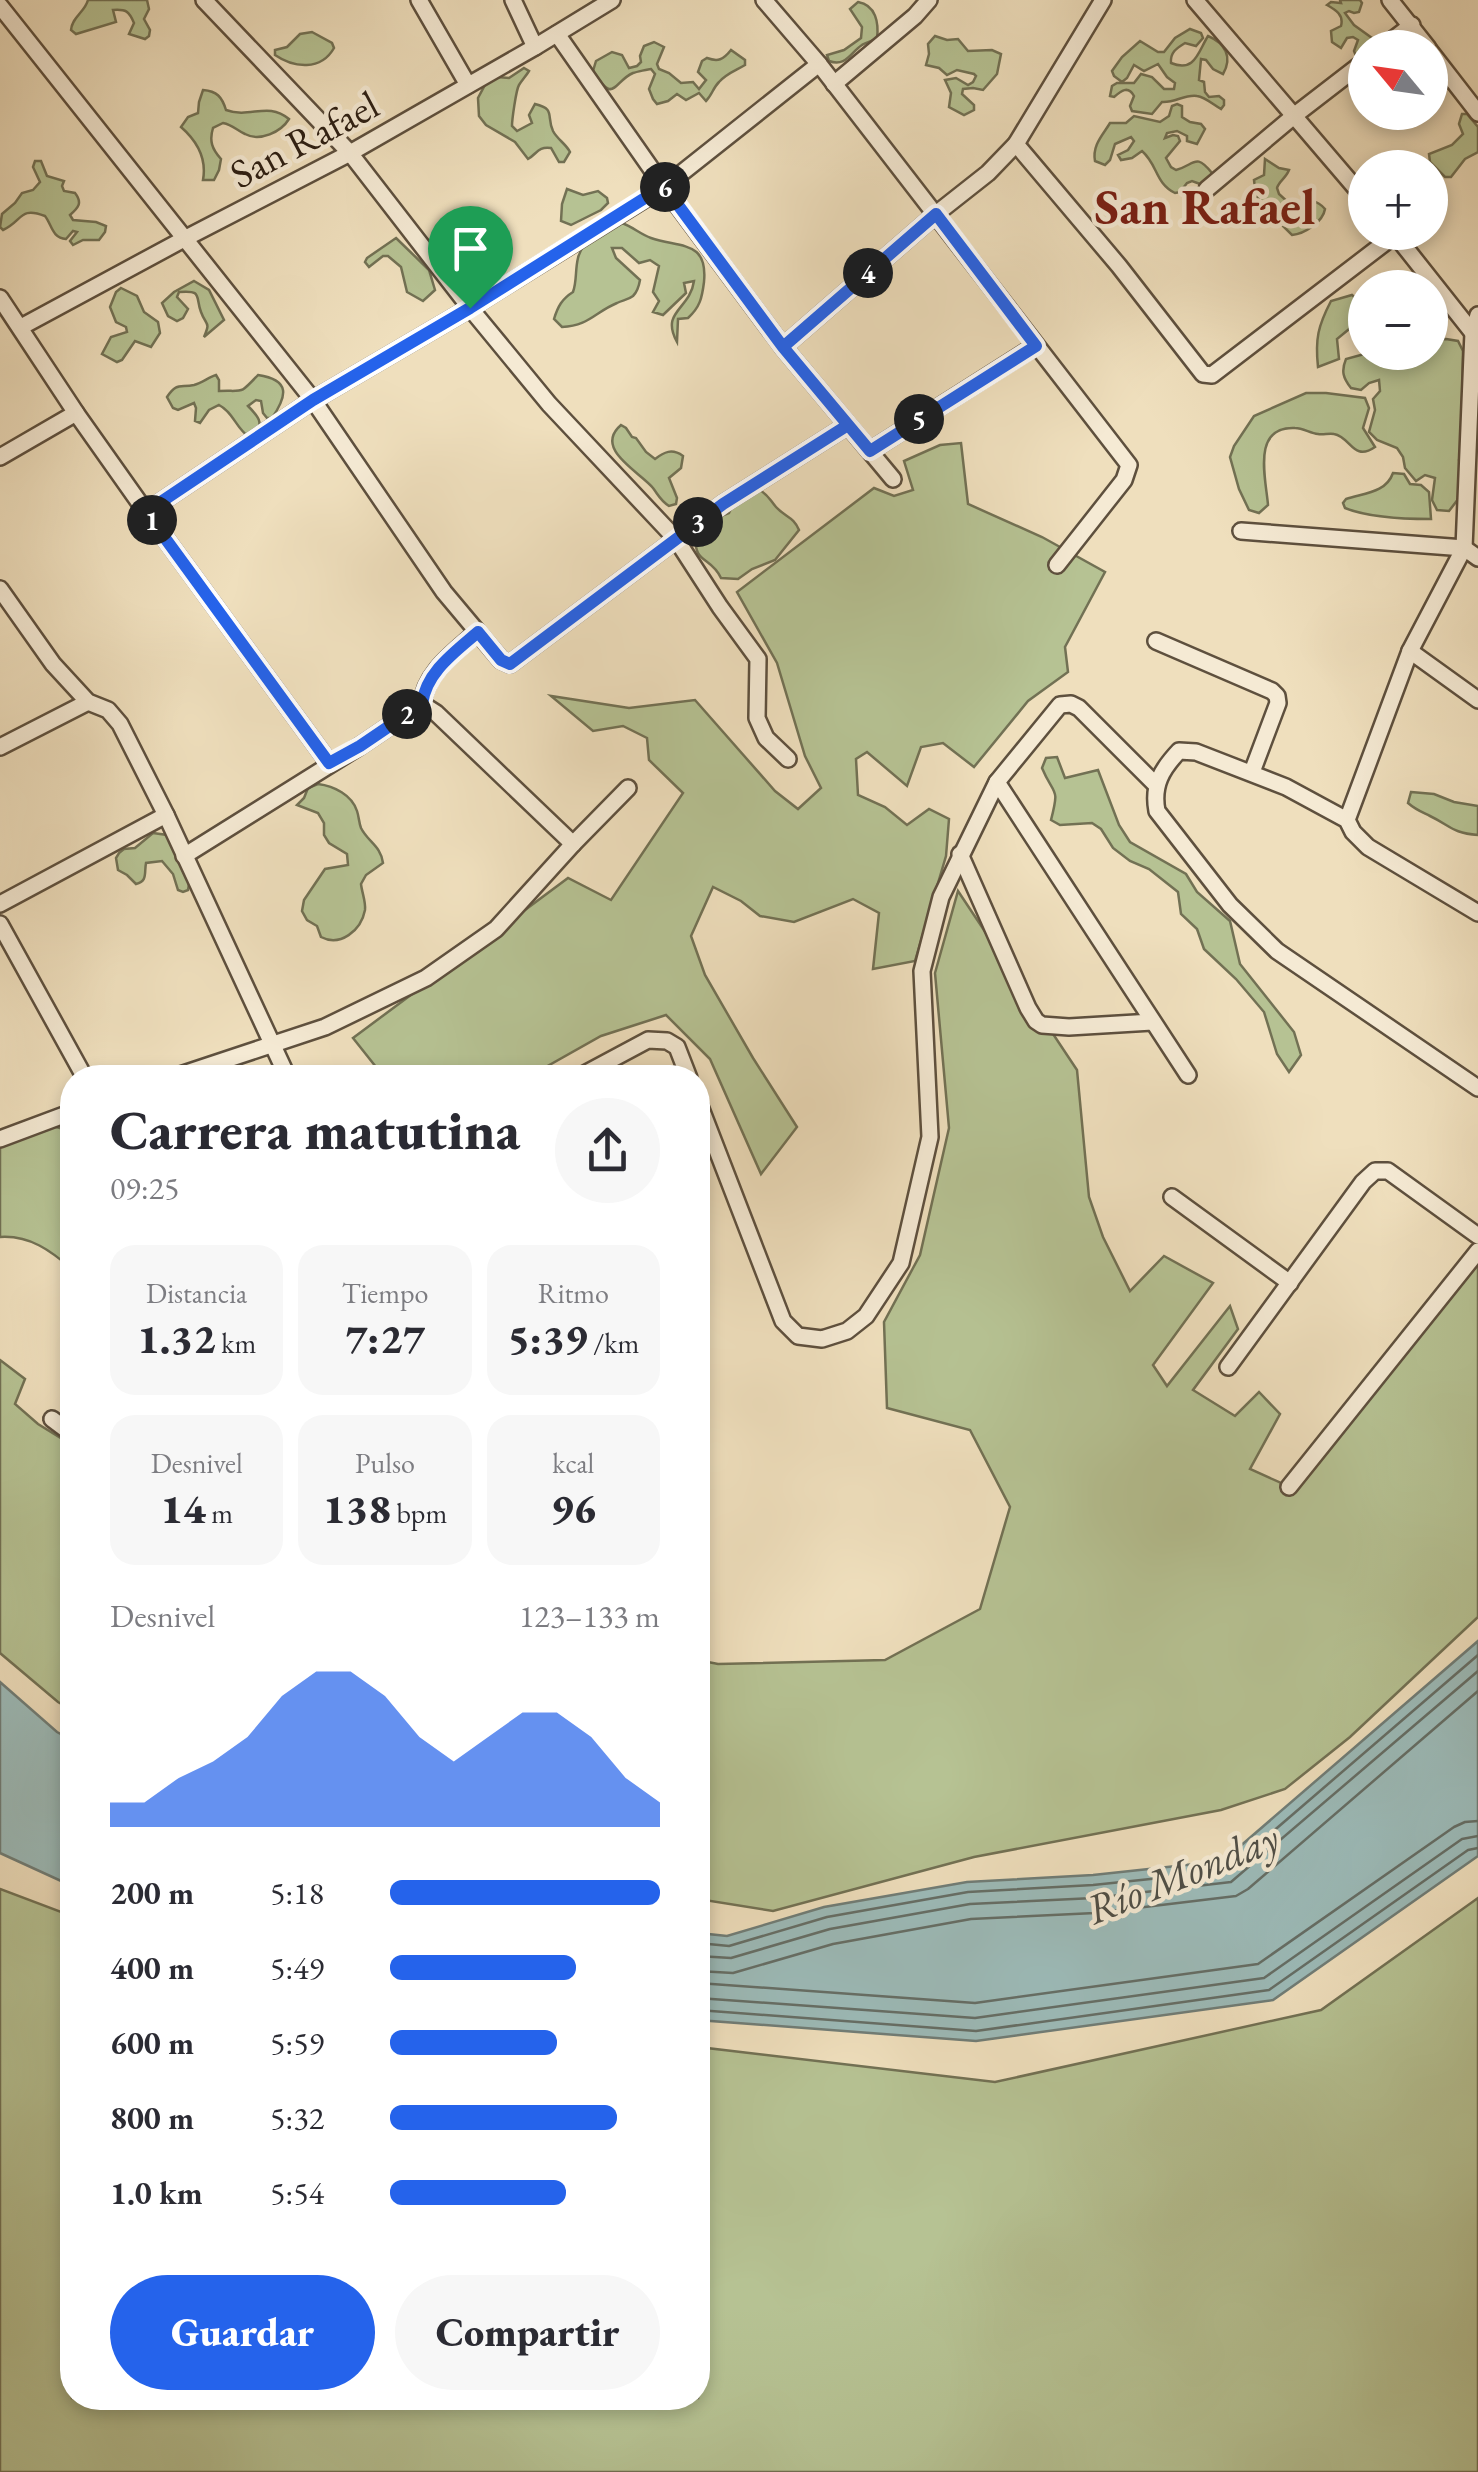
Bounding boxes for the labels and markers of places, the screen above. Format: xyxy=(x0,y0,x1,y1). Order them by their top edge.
pin: 6 xyxy=(640,162,690,212)
pin xyxy=(428,206,513,309)
pin: 4 xyxy=(843,248,893,298)
pin: 5 xyxy=(894,394,944,444)
pin: 1 xyxy=(127,495,177,545)
pin: 3 xyxy=(673,497,723,547)
pin: 2 xyxy=(382,689,432,739)

